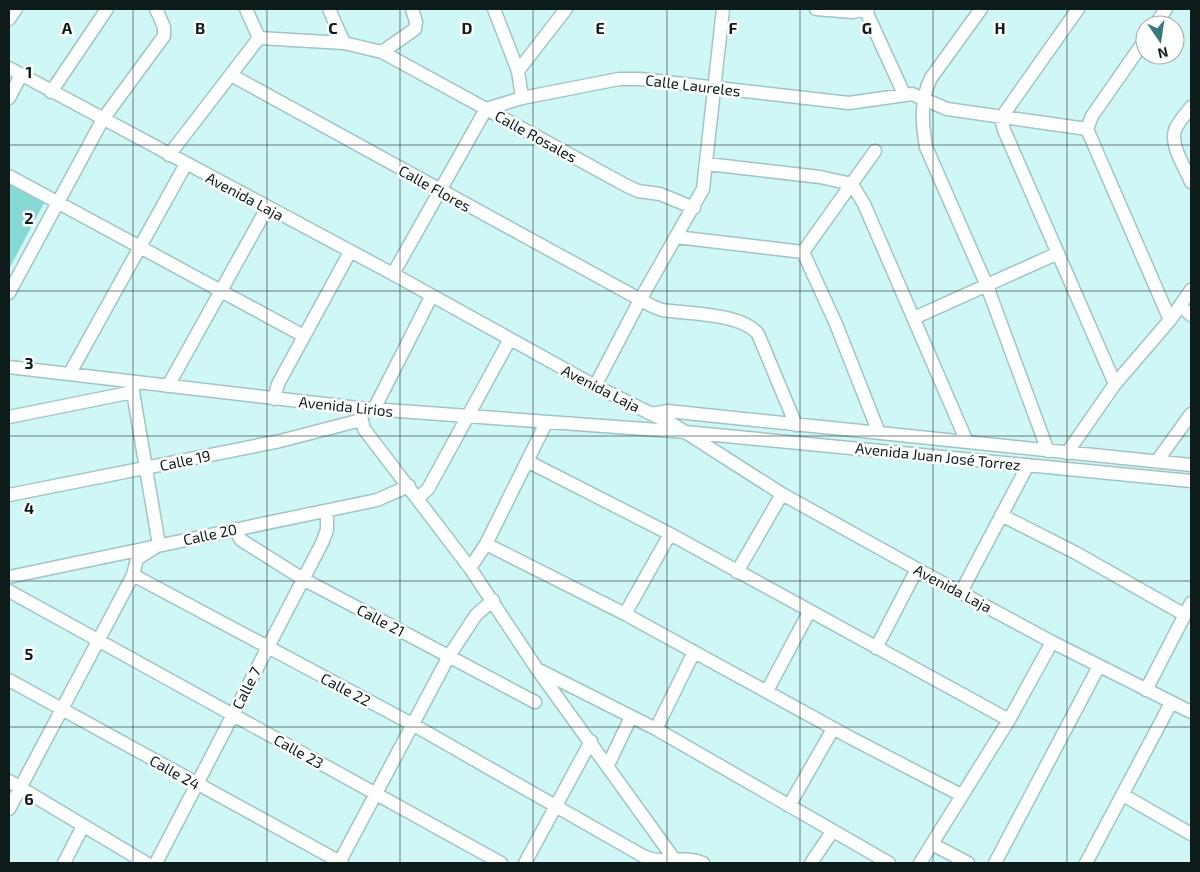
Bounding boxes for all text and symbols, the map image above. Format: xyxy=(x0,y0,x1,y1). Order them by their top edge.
north arrow xyxy=(1135,15,1185,65)
text: A xyxy=(62,18,73,37)
text: B xyxy=(195,18,205,37)
text: C xyxy=(328,18,338,37)
text: D xyxy=(462,18,473,37)
text: E xyxy=(595,18,605,37)
text: F xyxy=(729,18,738,37)
text: G xyxy=(862,18,872,37)
text: H xyxy=(994,18,1006,37)
text: N xyxy=(1156,44,1170,63)
text: 1 xyxy=(26,62,32,81)
street label: Calle Laureles xyxy=(644,70,742,100)
street label: Calle Rosales xyxy=(492,106,580,166)
street label: Calle Flores xyxy=(396,161,474,215)
street label: Avenida Laja xyxy=(203,168,287,225)
text: 2 xyxy=(24,208,34,227)
text: 3 xyxy=(24,353,34,372)
street label: Avenida Laja xyxy=(558,361,643,416)
street label: Avenida Lirios xyxy=(298,392,394,420)
street label: Avenida Juan José Torrez xyxy=(854,438,1022,474)
street label: Calle 19 xyxy=(158,446,212,474)
text: 4 xyxy=(24,498,34,517)
street label: Calle 20 xyxy=(181,520,239,548)
street label: Avenida Laja xyxy=(911,560,995,617)
street label: Calle 21 xyxy=(354,600,408,640)
text: 5 xyxy=(25,644,34,663)
street label: Calle 7 xyxy=(228,664,264,712)
street label: Calle 22 xyxy=(318,668,374,710)
street label: Calle 23 xyxy=(271,730,327,772)
street label: Calle 24 xyxy=(147,751,203,793)
text: 6 xyxy=(24,789,34,808)

